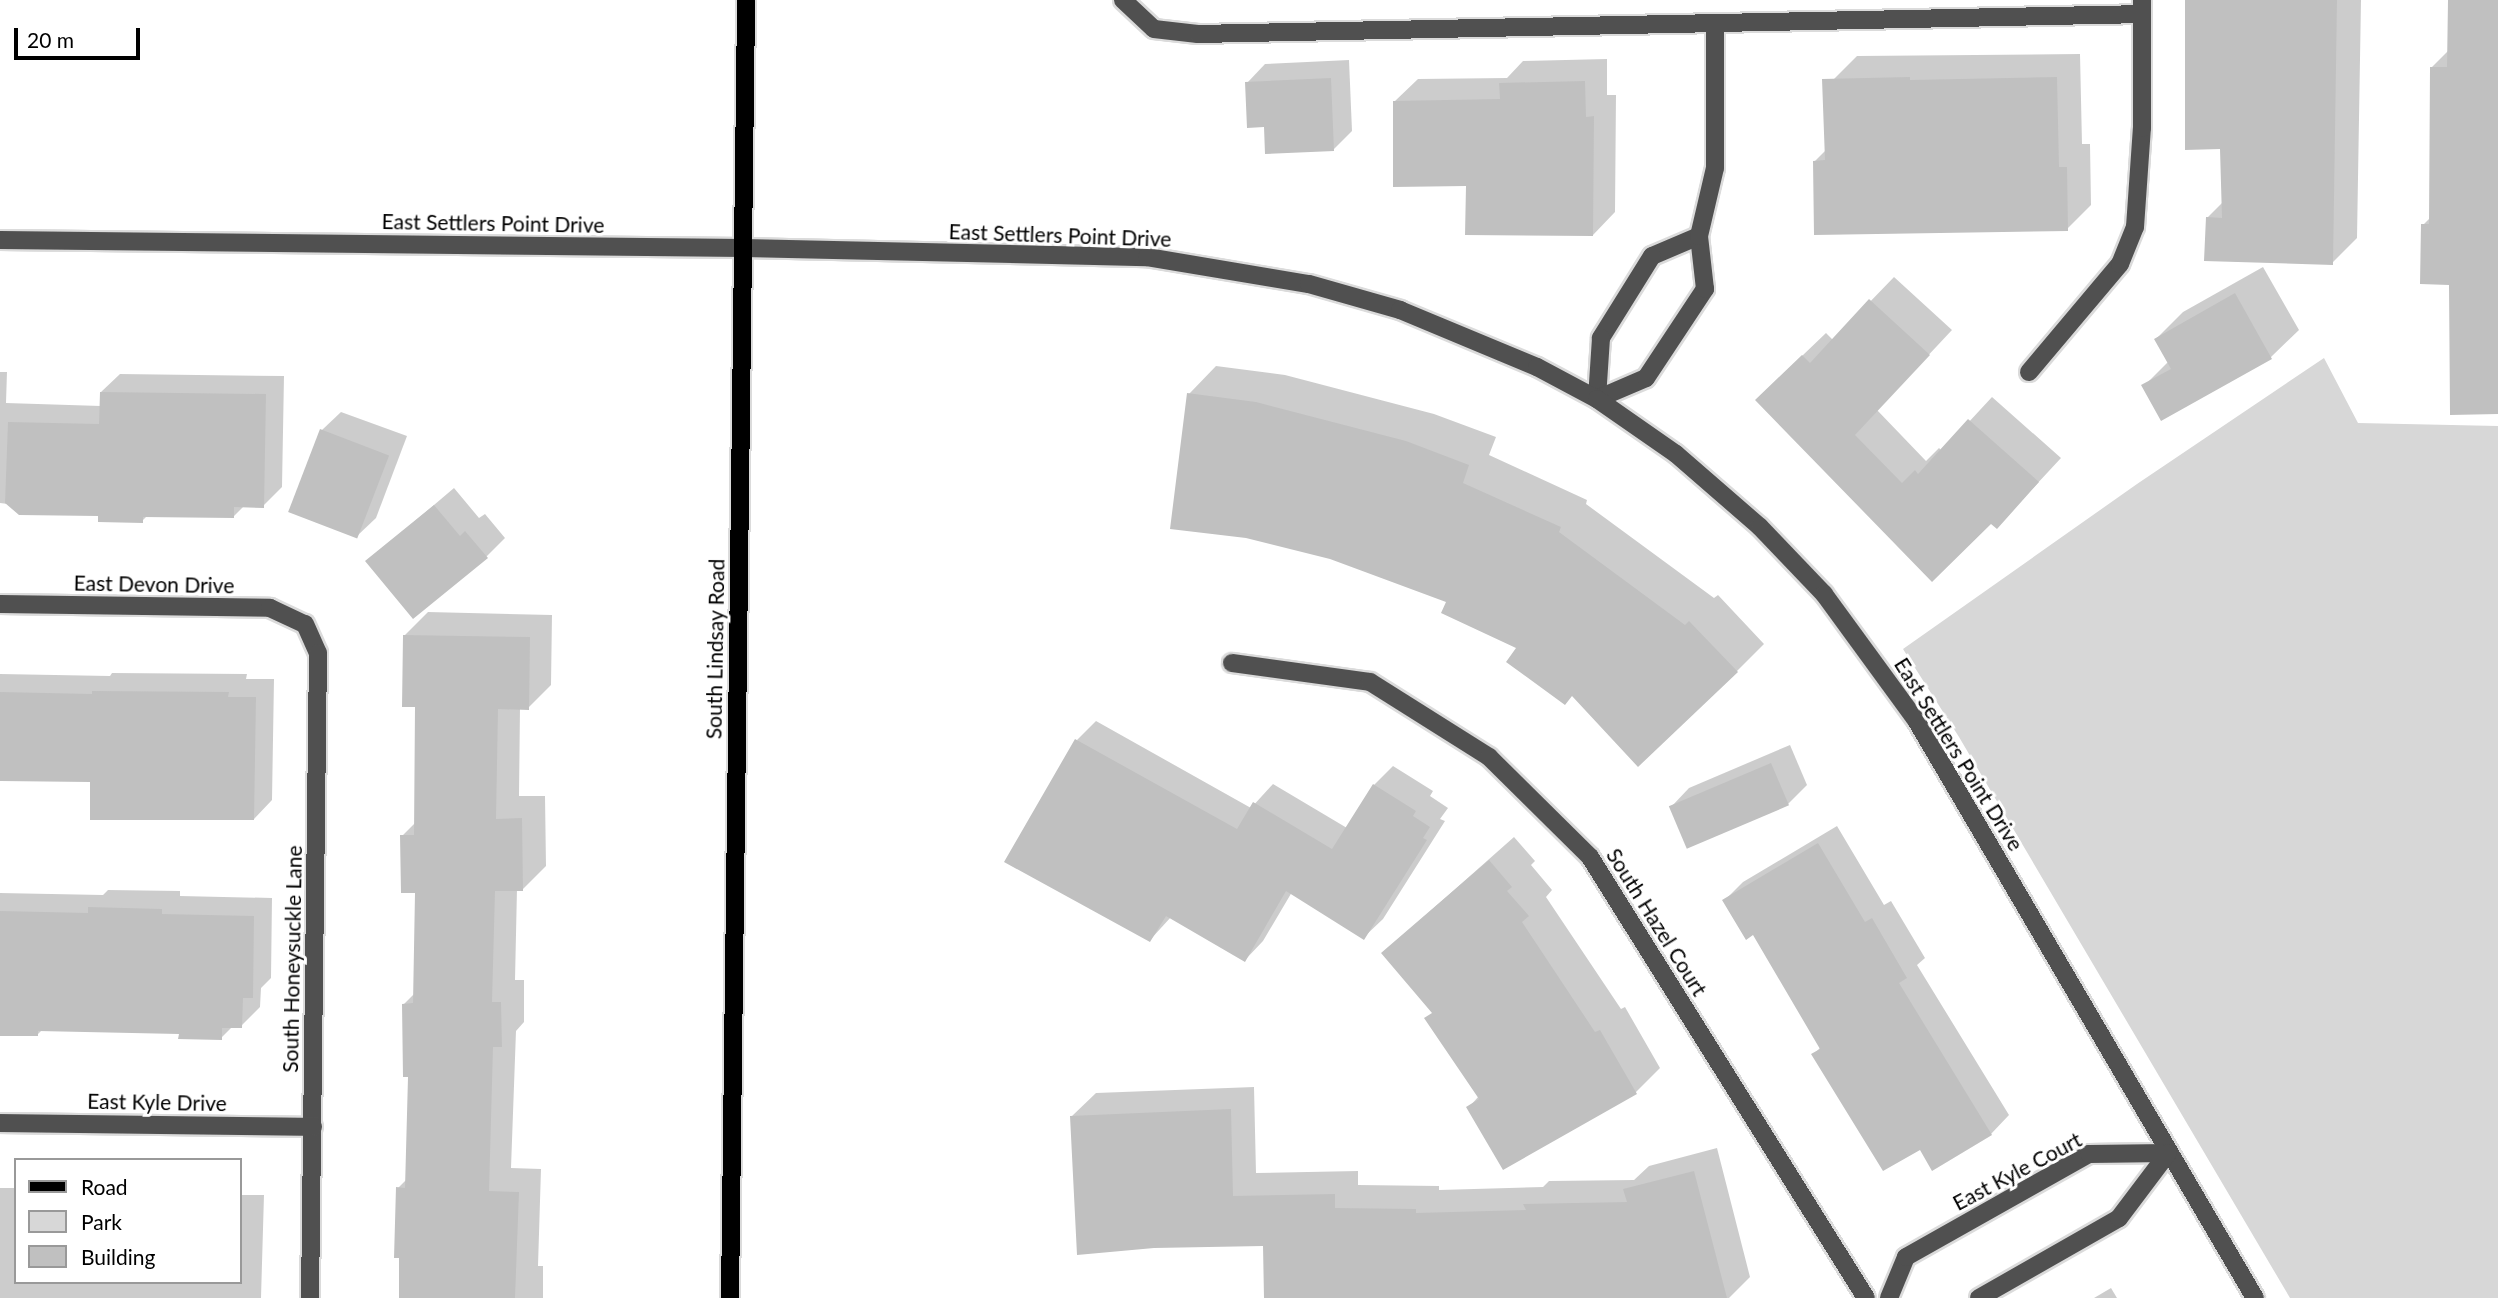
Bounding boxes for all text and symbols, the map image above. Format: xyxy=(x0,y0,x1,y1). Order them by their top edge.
scale bar xyxy=(18,14,144,58)
text: 20 m xyxy=(27,27,74,52)
street label: East Settlers Point Drive xyxy=(381,208,605,238)
street label: East Settlers Point Drive xyxy=(948,219,1172,251)
street label: South Lindsay Road xyxy=(701,558,729,740)
street label: East Devon Drive xyxy=(73,570,235,598)
street label: East Settlers Point Drive xyxy=(1889,653,2029,855)
street label: South Hazel Court xyxy=(1602,844,1712,1000)
street label: South Honeysuckle Lane xyxy=(277,845,307,1073)
street label: East Kyle Drive xyxy=(87,1088,227,1116)
street label: East Kyle Court xyxy=(1948,1127,2086,1215)
legend xyxy=(14,1158,242,1284)
text: Road xyxy=(81,1174,128,1199)
text: Park xyxy=(81,1209,122,1234)
text: Building xyxy=(81,1244,156,1269)

